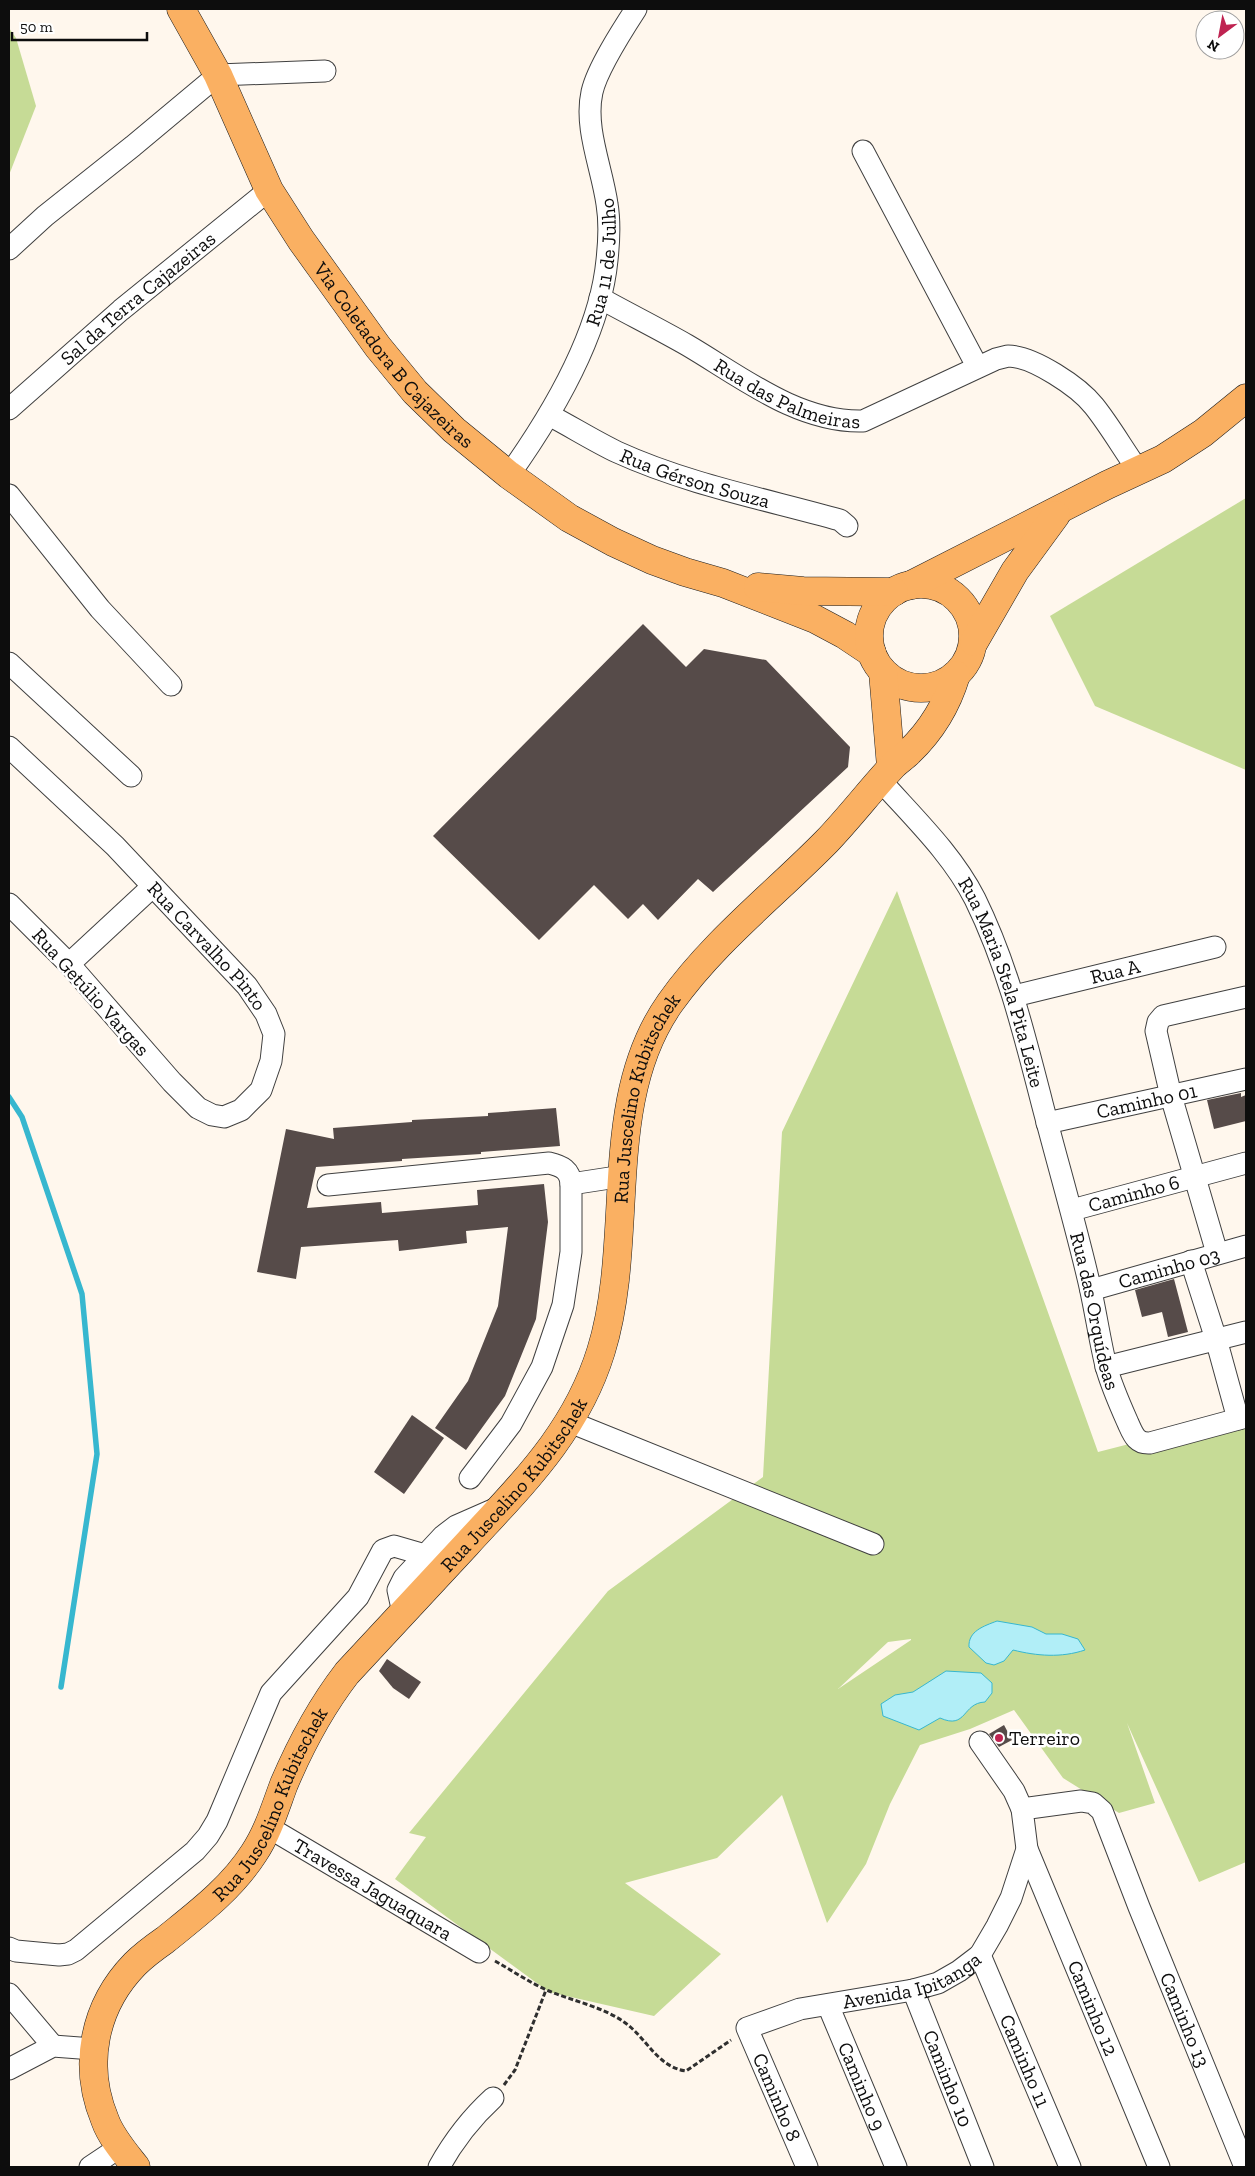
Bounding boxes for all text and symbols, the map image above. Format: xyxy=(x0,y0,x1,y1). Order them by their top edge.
scale bar xyxy=(12,10,148,42)
north arrow xyxy=(1195,10,1245,60)
text: 50 m xyxy=(20,18,53,36)
text: N xyxy=(1204,35,1222,56)
street label: Rua 11 de Julho xyxy=(580,197,621,329)
street label: Sal da Terra Cajazeiras xyxy=(55,226,220,370)
street label: Via Coletadora B Cajazeiras xyxy=(308,257,478,453)
street label: Rua das Palmeiras xyxy=(710,353,860,433)
street label: Rua Gérson Souza xyxy=(617,443,773,513)
street label: Rua Maria Stela Pita Leite xyxy=(953,873,1049,1090)
street label: Rua Carvalho Pinto xyxy=(143,876,272,1015)
street label: Rua Getúlio Vargas xyxy=(27,923,155,1061)
street label: Rua A xyxy=(1088,954,1143,989)
street label: Rua Juscelino Kubitschek xyxy=(609,988,686,1204)
street label: Caminho 01 xyxy=(1094,1078,1199,1124)
street label: Caminho 6 xyxy=(1085,1170,1182,1217)
street label: Rua das Orquídeas xyxy=(1065,1229,1125,1393)
street label: Caminho 03 xyxy=(1115,1242,1222,1294)
street label: Rua Juscelino Kubitschek xyxy=(435,1393,592,1577)
street label: Rua Juscelino Kubitschek xyxy=(207,1702,333,1906)
place label: Terreiro xyxy=(1009,1726,1080,1750)
marker: Terreiro xyxy=(993,1732,1005,1744)
street label: Travessa Jaguaquara xyxy=(289,1833,457,1946)
street label: Avenida Ipitanga xyxy=(841,1947,986,2014)
street label: Caminho 12 xyxy=(1063,1957,1123,2059)
street label: Caminho 13 xyxy=(1155,1969,1215,2071)
street label: Caminho 11 xyxy=(995,2011,1055,2111)
street label: Caminho 10 xyxy=(918,2026,978,2130)
street label: Caminho 9 xyxy=(833,2038,891,2134)
street label: Caminho 8 xyxy=(748,2049,806,2145)

